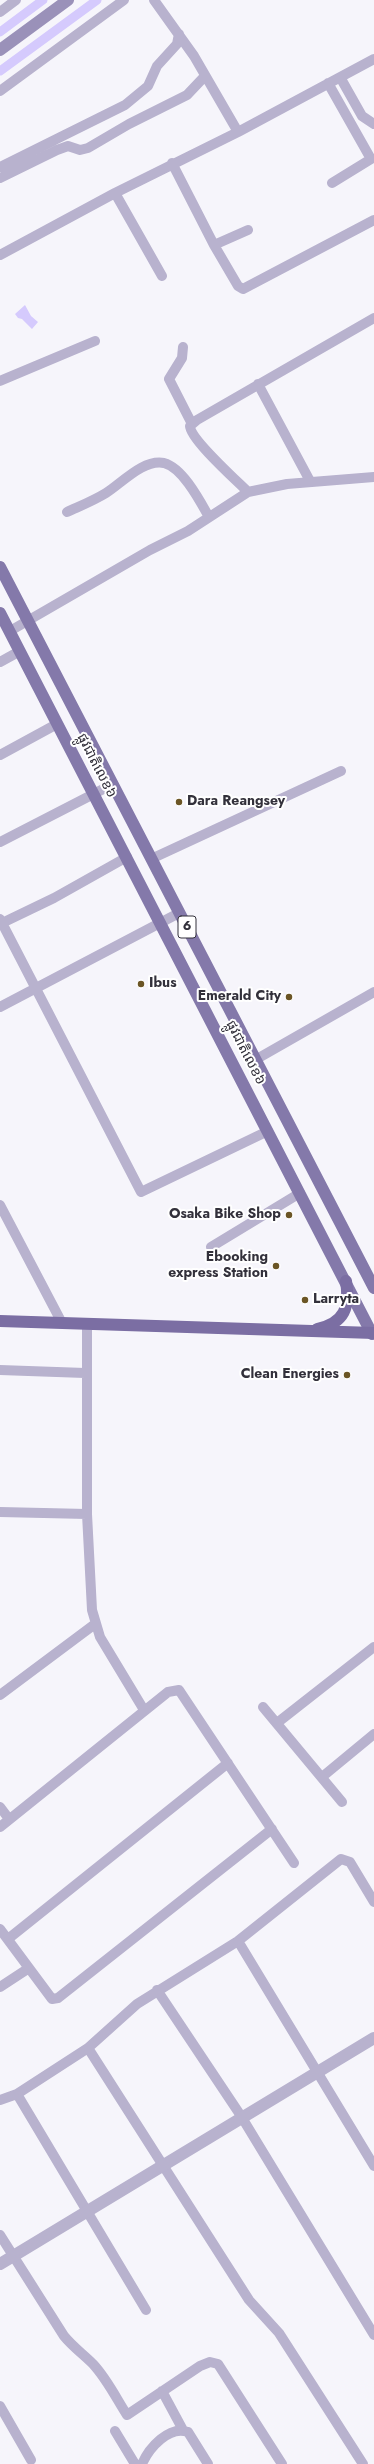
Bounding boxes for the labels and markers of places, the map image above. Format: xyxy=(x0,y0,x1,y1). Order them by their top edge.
place label: Dara Reangsey xyxy=(187,794,285,810)
marker: Dara Reangsey xyxy=(174,797,184,807)
place label: Ibus xyxy=(149,976,177,992)
marker: Ibus xyxy=(136,979,146,989)
place label: Emerald City xyxy=(198,989,281,1005)
marker: Emerald City xyxy=(284,992,294,1002)
place label: Osaka Bike Shop xyxy=(169,1207,281,1223)
marker: Osaka Bike Shop xyxy=(284,1210,294,1220)
place label: Ebooking express Station xyxy=(168,1250,268,1282)
marker: Ebooking express Station xyxy=(271,1261,281,1271)
place label: Larryta xyxy=(313,1292,359,1308)
marker: Larryta xyxy=(300,1295,310,1305)
place label: Clean Energies xyxy=(241,1367,339,1383)
marker: Clean Energies xyxy=(342,1370,352,1380)

